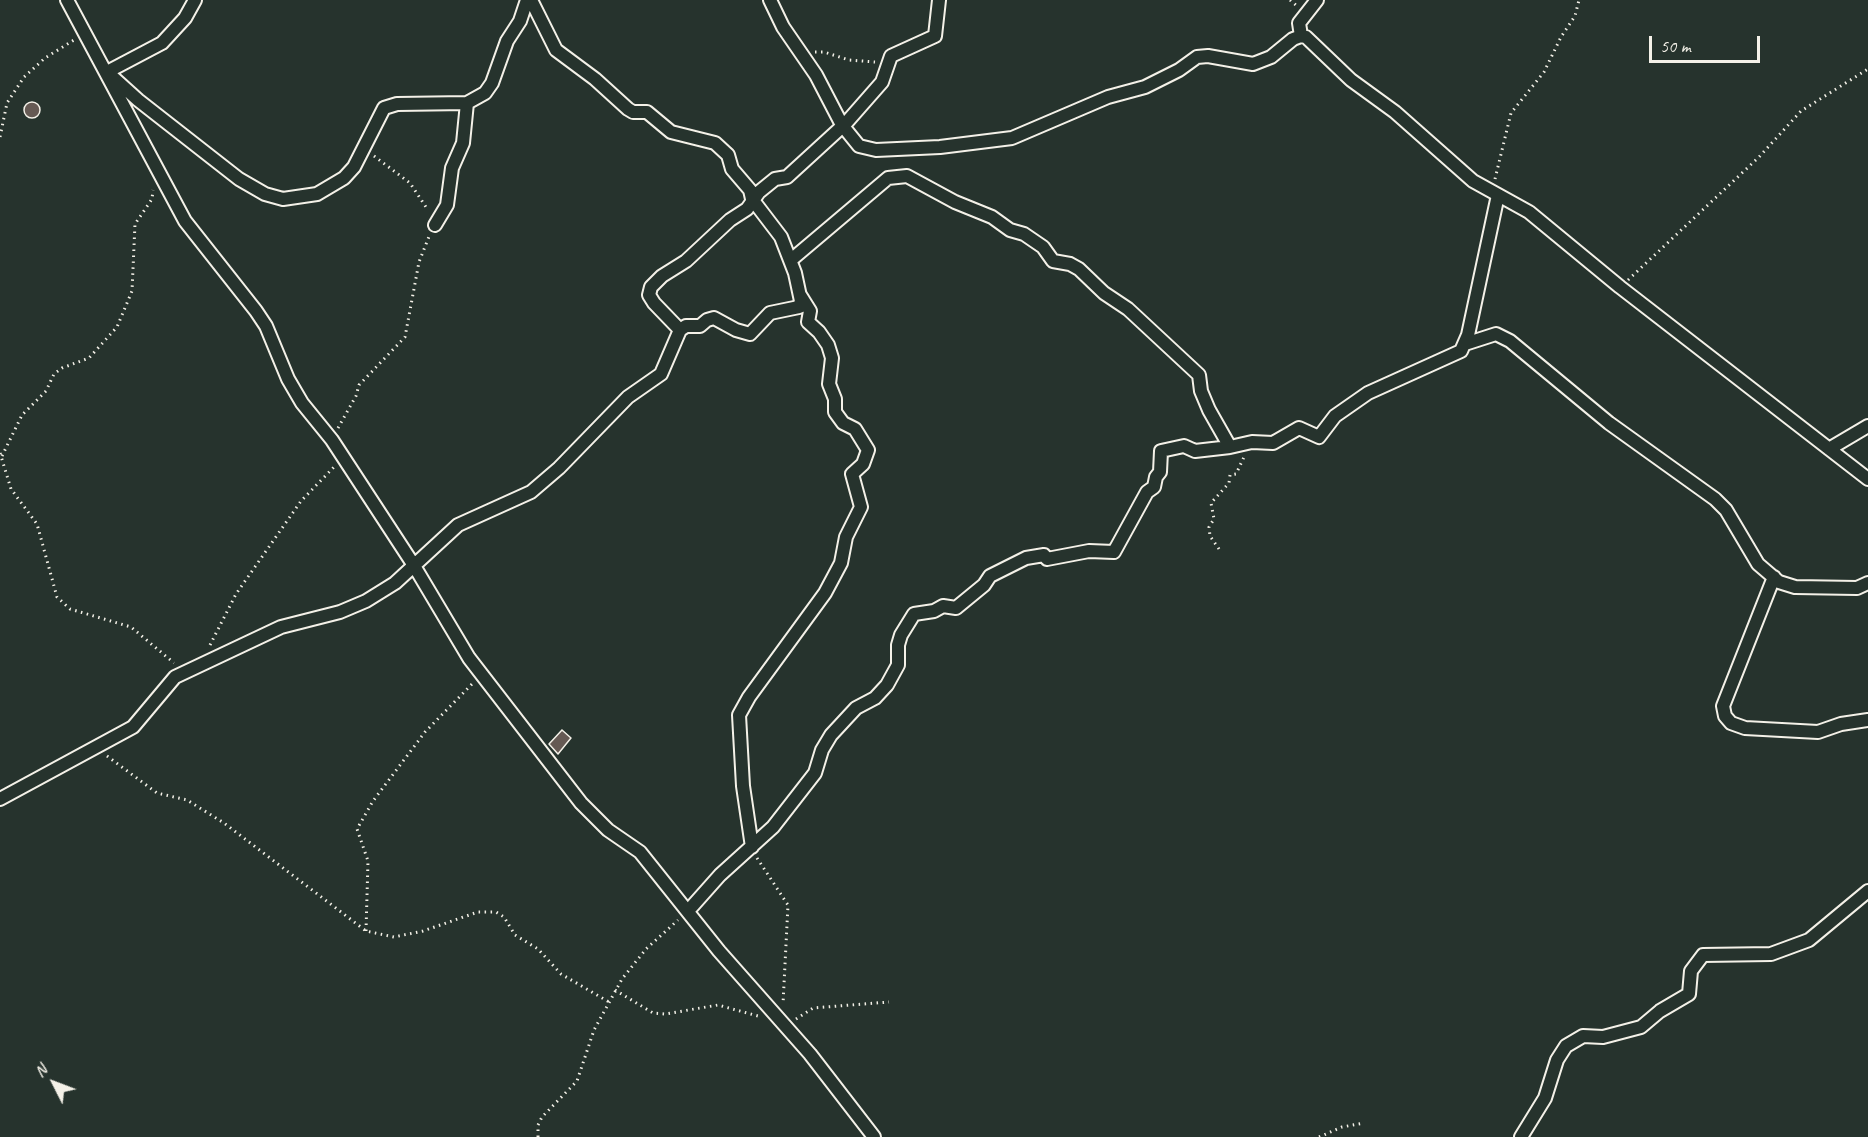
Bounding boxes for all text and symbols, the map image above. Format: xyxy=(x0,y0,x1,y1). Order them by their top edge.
scale bar xyxy=(1652,24,1763,62)
text: 50 m xyxy=(1660,35,1691,57)
north arrow xyxy=(24,1053,84,1113)
text: N xyxy=(30,1061,51,1081)

